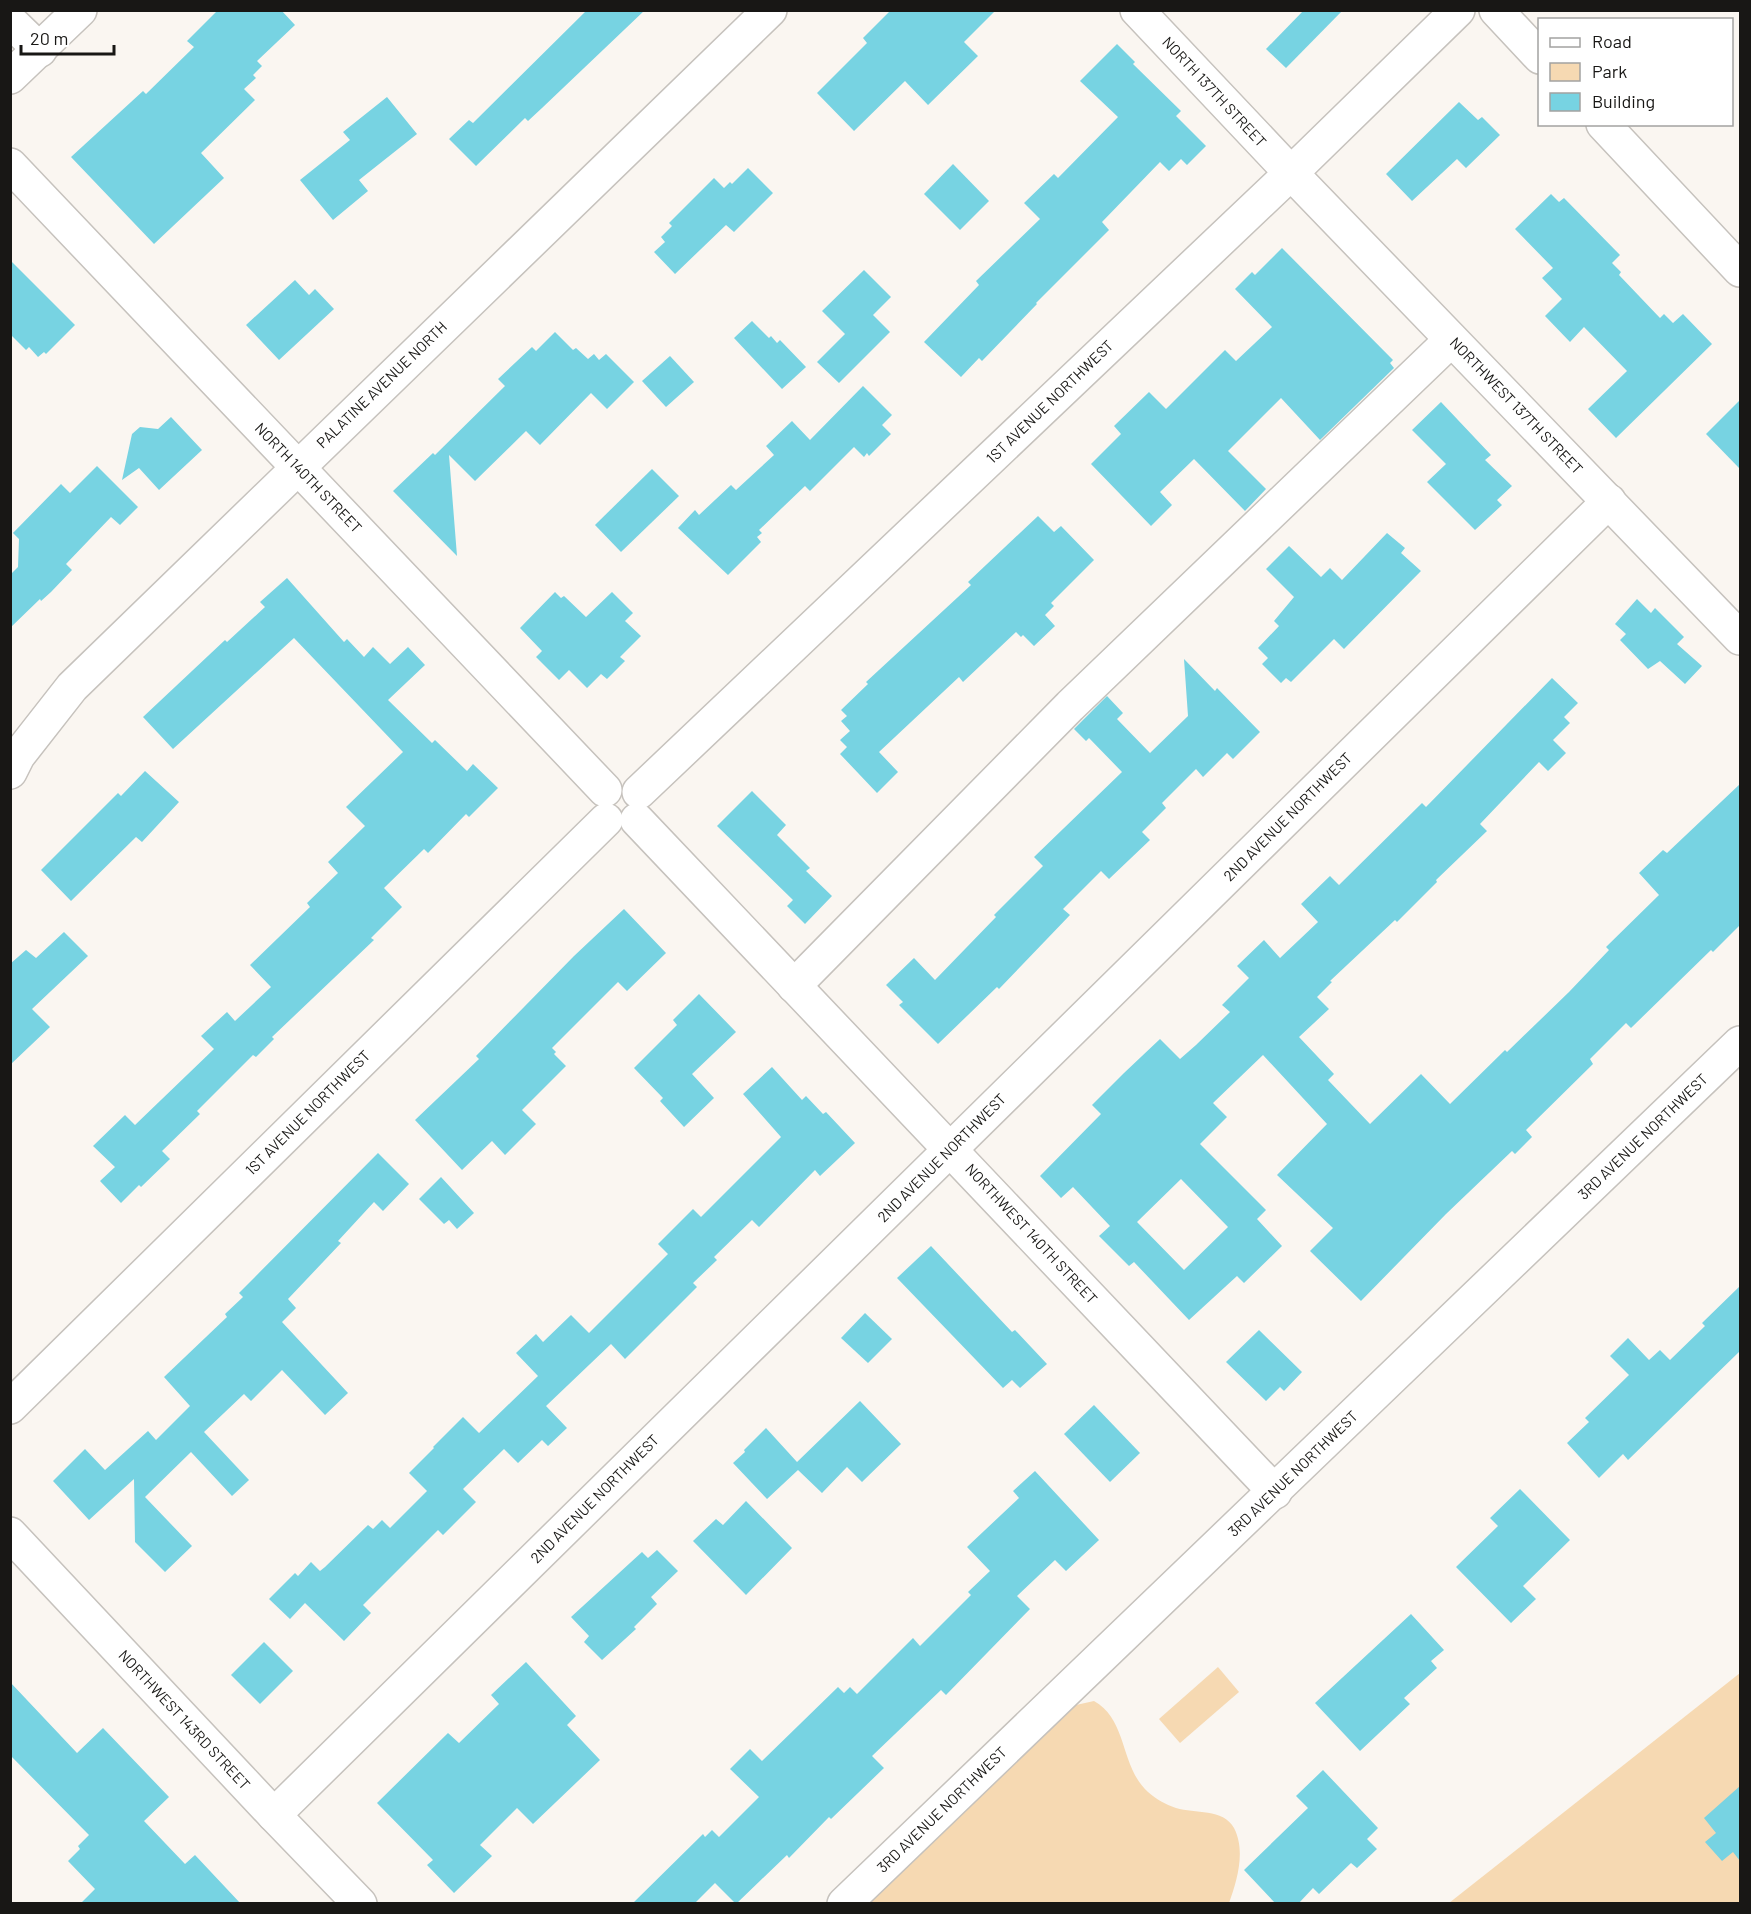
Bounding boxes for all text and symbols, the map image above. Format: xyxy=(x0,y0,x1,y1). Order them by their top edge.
scale bar xyxy=(21,18,114,56)
legend xyxy=(1538,18,1733,126)
text: 20 m xyxy=(30,27,68,49)
text: Road xyxy=(1592,30,1632,52)
street label: NORTH 137TH STREET xyxy=(1159,32,1271,150)
text: Park xyxy=(1592,60,1627,82)
text: Building xyxy=(1592,90,1655,112)
street label: PALATINE AVENUE NORTH xyxy=(312,317,450,451)
street label: NORTHWEST 137TH STREET xyxy=(1447,333,1587,477)
street label: 1ST AVENUE NORTHWEST xyxy=(982,336,1116,467)
street label: NORTH 140TH STREET xyxy=(251,418,366,536)
street label: 2ND AVENUE NORTHWEST xyxy=(1219,748,1355,884)
street label: 1ST AVENUE NORTHWEST xyxy=(241,1046,373,1178)
street label: 3RD AVENUE NORTHWEST xyxy=(1574,1070,1711,1203)
street label: 2ND AVENUE NORTHWEST xyxy=(873,1089,1009,1225)
street label: NORTHWEST 140TH STREET xyxy=(962,1159,1101,1307)
street label: 3RD AVENUE NORTHWEST xyxy=(1224,1407,1361,1540)
street label: 2ND AVENUE NORTHWEST xyxy=(526,1430,662,1566)
street label: NORTHWEST 143RD STREET xyxy=(115,1646,254,1793)
street label: 3RD AVENUE NORTHWEST xyxy=(873,1743,1010,1876)

